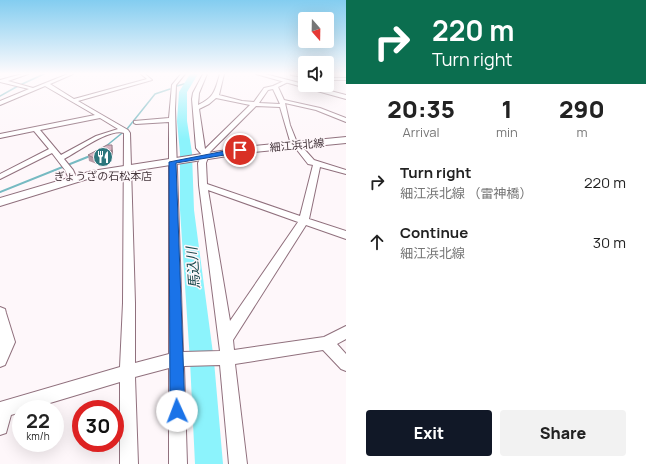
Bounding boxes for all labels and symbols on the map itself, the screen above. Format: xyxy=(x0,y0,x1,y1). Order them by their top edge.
north arrow xyxy=(298,12,334,48)
pin xyxy=(223,133,257,167)
street label: 細江浜北線 xyxy=(269,135,325,154)
restaurant icon: ぎょうざの石松本店 xyxy=(92,146,114,168)
place label: ぎょうざの石松本店 xyxy=(54,168,152,183)
water label: 馬込川 xyxy=(181,244,203,290)
position arrow xyxy=(156,390,198,432)
speed limit sign: 30 xyxy=(72,400,124,452)

